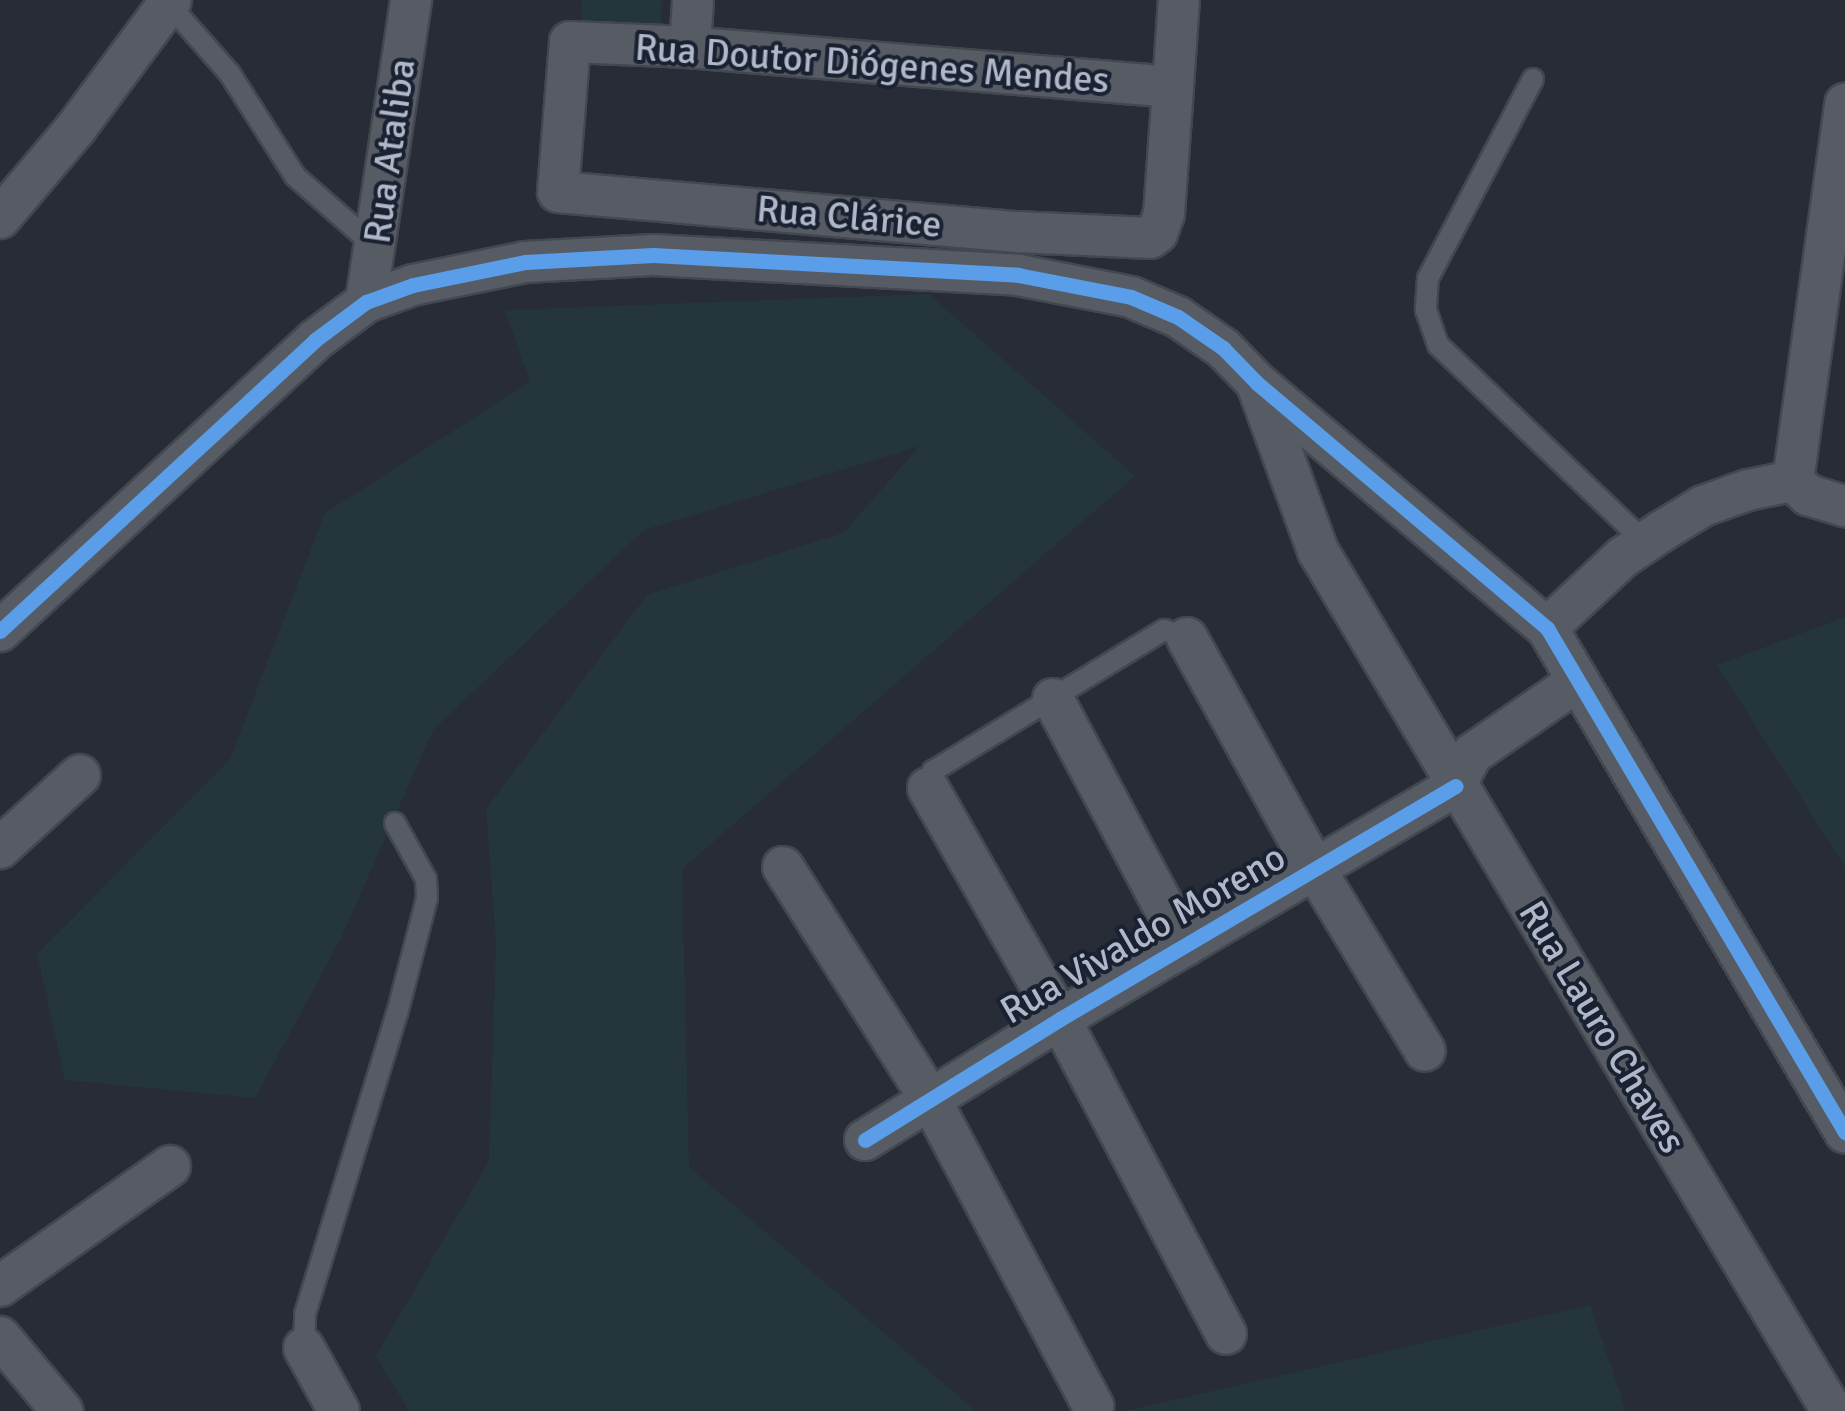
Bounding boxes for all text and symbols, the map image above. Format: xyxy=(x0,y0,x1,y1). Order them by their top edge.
street label: Rua Doutor Diógenes Mendes xyxy=(633,25,1111,103)
street label: Rua Ataliba xyxy=(354,56,426,246)
street label: Rua Clárice xyxy=(755,186,943,248)
street label: Rua Vivaldo Moreno xyxy=(993,834,1293,1034)
street label: Rua Lauro Chaves xyxy=(1509,893,1695,1161)

